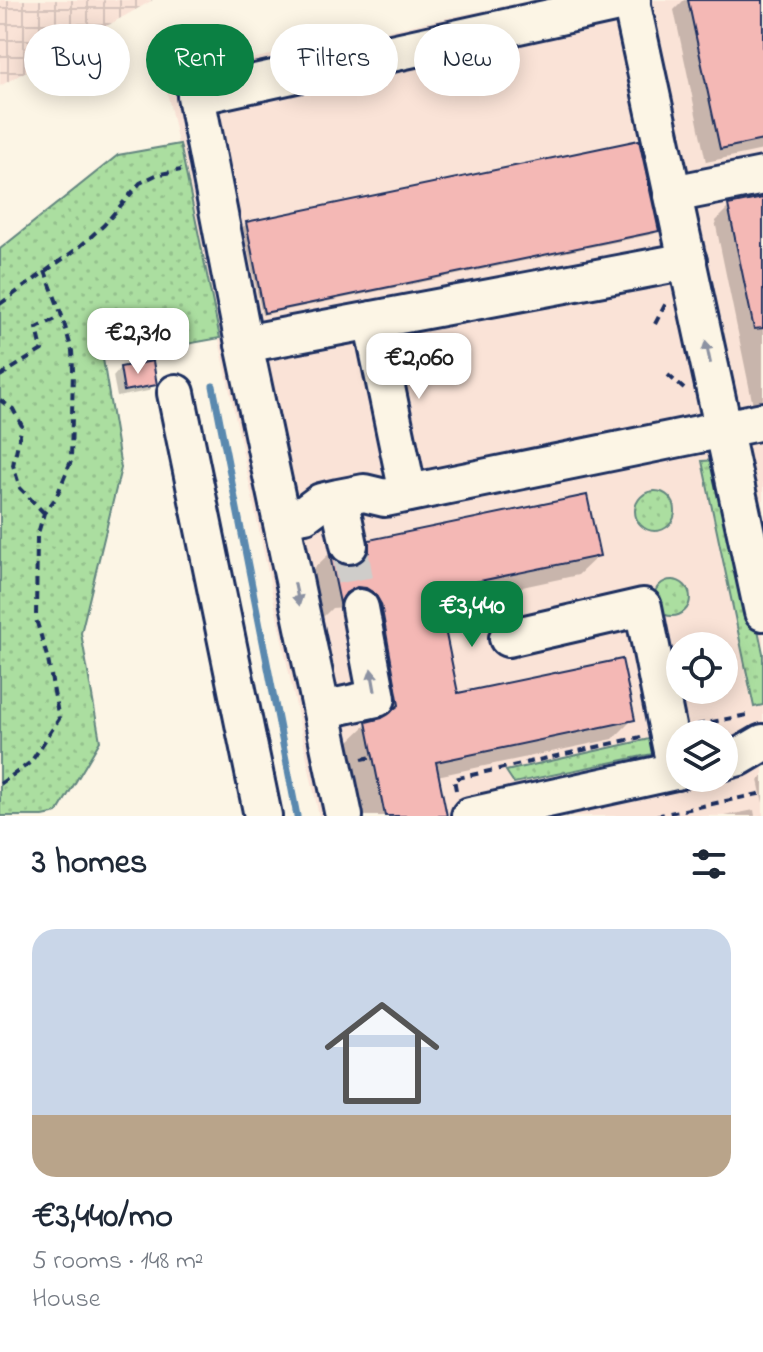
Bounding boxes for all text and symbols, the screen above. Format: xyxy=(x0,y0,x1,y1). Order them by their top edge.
chip: Buy xyxy=(24,24,130,96)
chip: Rent xyxy=(146,24,254,96)
chip: Filters xyxy=(270,24,398,96)
chip: New xyxy=(414,24,520,96)
pin: €2,310 xyxy=(73,308,203,376)
text: €2,310 xyxy=(105,315,171,353)
pin: €2,060 xyxy=(354,333,484,401)
one-way arrow xyxy=(701,339,714,364)
text: €2,060 xyxy=(384,340,454,378)
pin: €3,440 xyxy=(407,581,537,649)
one-way arrow xyxy=(291,582,304,607)
text: €3,440 xyxy=(439,588,505,626)
map controls xyxy=(666,632,738,792)
button: locate xyxy=(666,632,738,704)
one-way arrow xyxy=(367,668,379,693)
button: layers xyxy=(666,720,738,792)
text: 3 homes xyxy=(32,839,147,889)
icon: filters xyxy=(687,842,731,886)
icon: home xyxy=(310,981,454,1125)
text: €3,440/mo xyxy=(32,1193,173,1243)
text: 5 rooms · 148 m² xyxy=(32,1243,204,1281)
text: House xyxy=(32,1281,100,1319)

